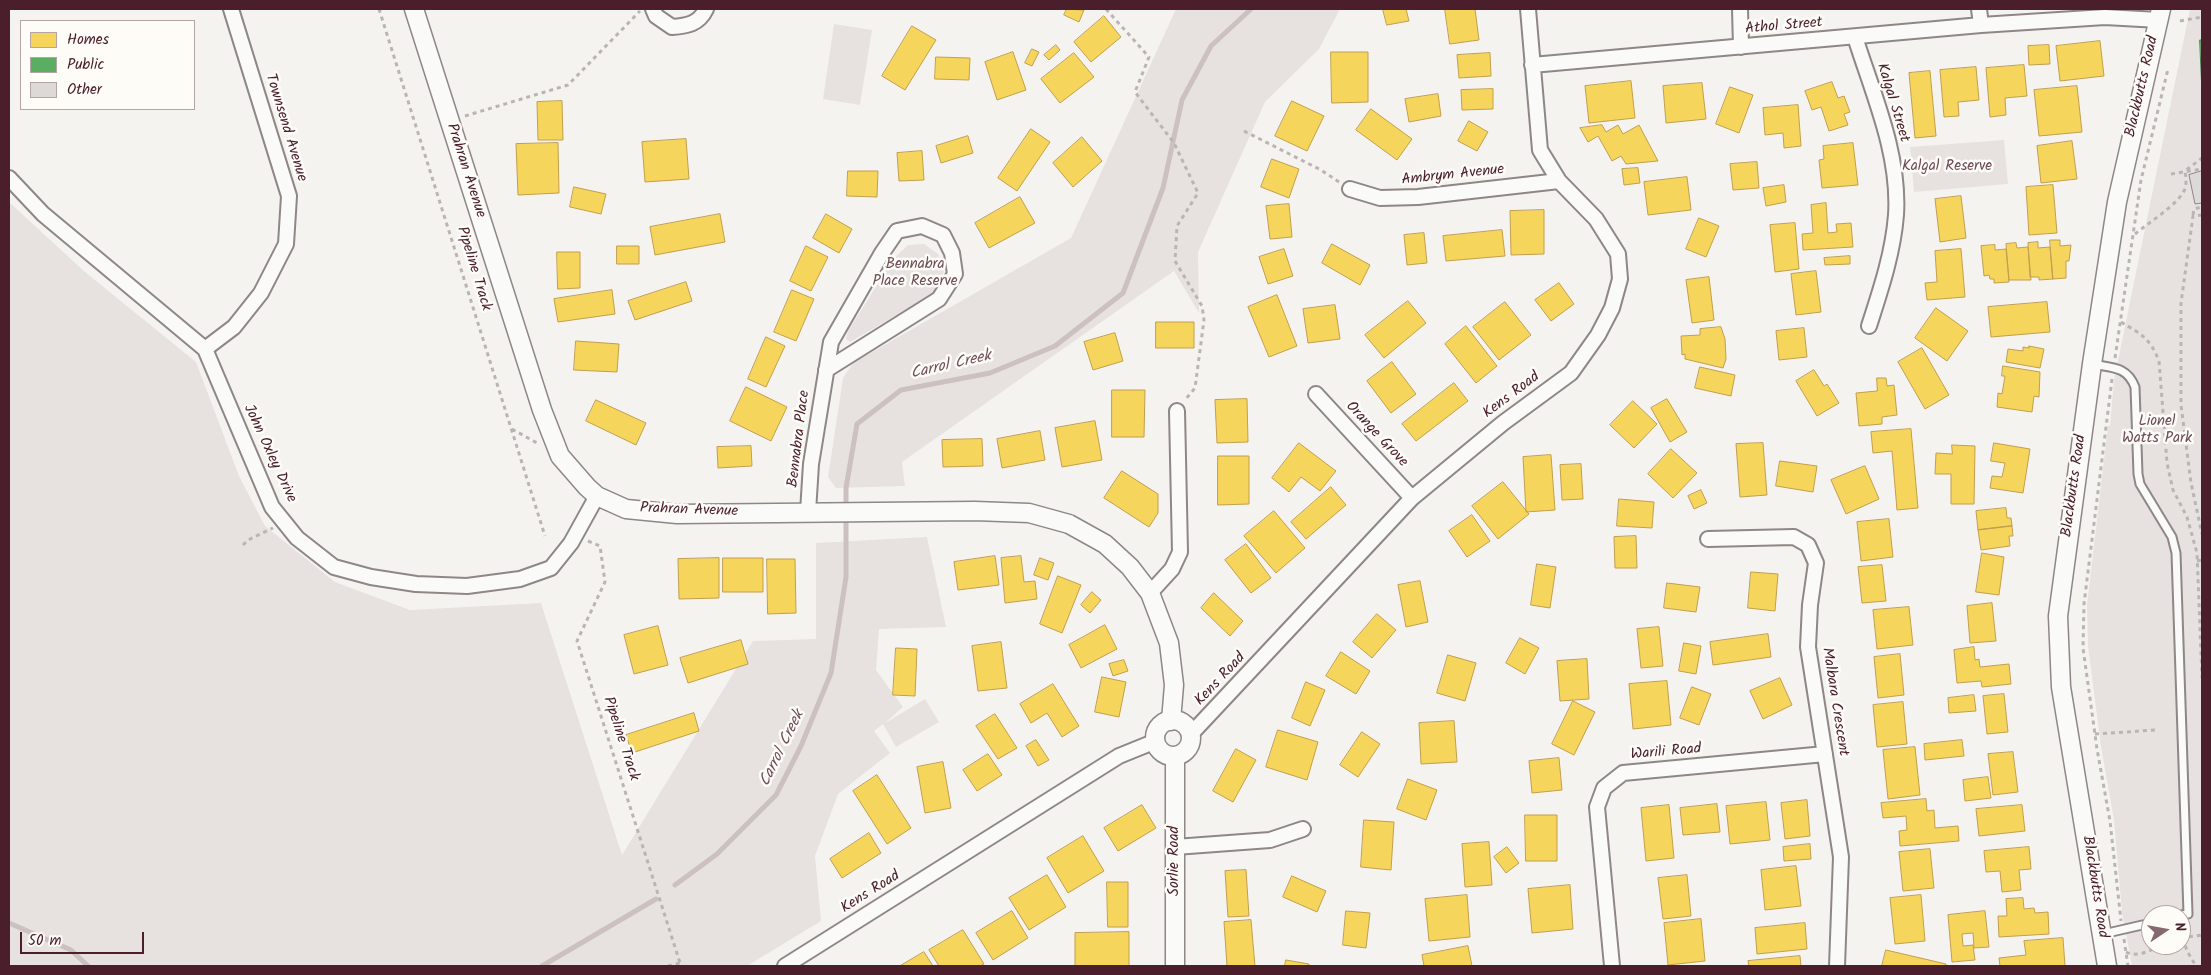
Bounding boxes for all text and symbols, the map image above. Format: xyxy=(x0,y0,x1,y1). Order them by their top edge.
street label: Athol Street xyxy=(1745,15,1823,39)
legend xyxy=(20,20,195,110)
text: Homes xyxy=(67,28,109,52)
street label: Blackbutts Road xyxy=(2123,35,2163,139)
text: Public xyxy=(67,53,104,77)
street label: Kalgal Street xyxy=(1871,61,1913,145)
street label: Townsend Avenue xyxy=(260,72,310,184)
text: Other xyxy=(67,78,102,102)
street label: Prahran Avenue xyxy=(441,121,489,221)
park label: Kalgal Reserve xyxy=(1902,158,1992,176)
street label: Ambrym Avenue xyxy=(1401,162,1505,190)
street label: Pipeline Track xyxy=(452,225,494,313)
park label: Bennabra Place Reserve xyxy=(873,256,957,291)
water label: Carrol Creek xyxy=(909,347,993,385)
street label: Kens Road xyxy=(1480,369,1544,423)
street label: Bennabra Place xyxy=(785,390,815,488)
street label: Orange Grove xyxy=(1341,398,1411,472)
street label: John Oxley Drive xyxy=(238,402,300,506)
park label: Lionel Watts Park xyxy=(2122,413,2192,448)
street label: Blackbutts Road xyxy=(2059,434,2091,538)
street label: Prahran Avenue xyxy=(640,500,738,522)
street label: Malbara Crescent xyxy=(1817,646,1851,758)
street label: Kens Road xyxy=(1192,650,1250,710)
street label: Pipeline Track xyxy=(598,695,642,783)
water label: Carrol Creek xyxy=(756,708,810,790)
street label: Warili Road xyxy=(1630,741,1702,765)
street label: Sorlie Road xyxy=(1166,826,1184,896)
street label: Blackbutts Road xyxy=(2077,835,2111,939)
street label: Kens Road xyxy=(838,868,904,918)
north arrow xyxy=(2141,905,2191,955)
text: N xyxy=(2168,920,2191,934)
scale bar xyxy=(22,922,146,954)
text: 50 m xyxy=(28,929,62,953)

